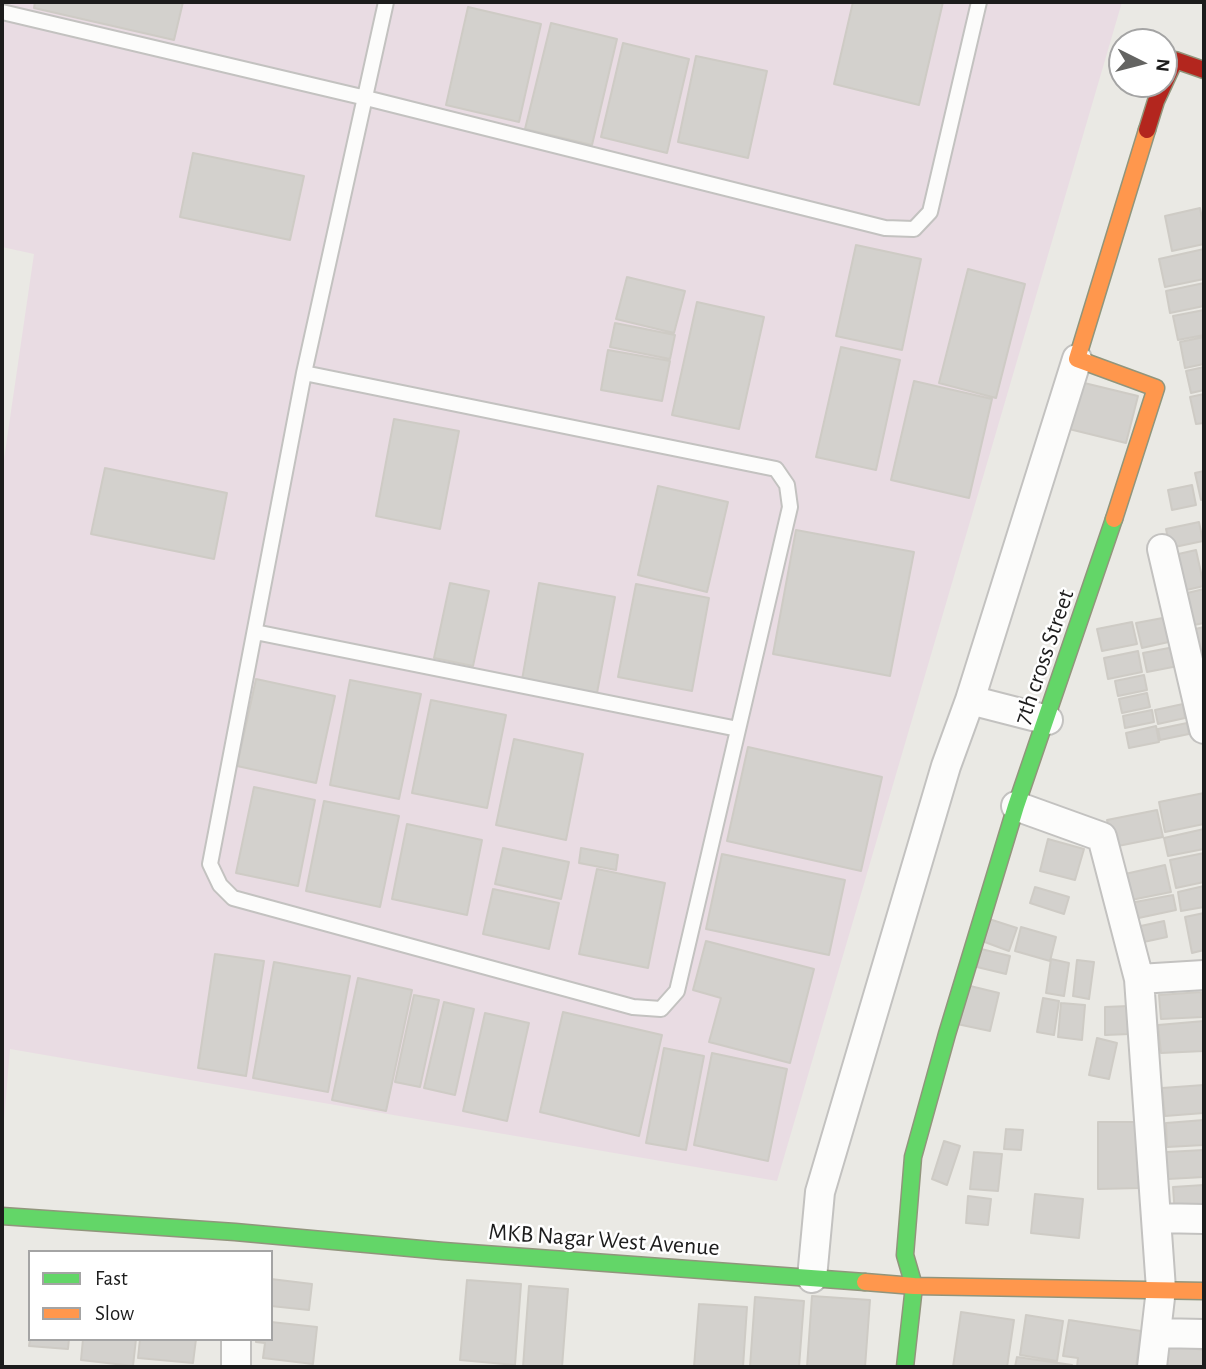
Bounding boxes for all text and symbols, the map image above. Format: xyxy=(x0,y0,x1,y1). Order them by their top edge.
north arrow xyxy=(1108,28,1178,98)
text: N xyxy=(1152,57,1173,73)
street label: 7th cross Street xyxy=(1007,586,1081,728)
street label: MKB Nagar West Avenue xyxy=(487,1218,721,1262)
legend xyxy=(28,1250,273,1341)
text: Fast xyxy=(95,1268,128,1289)
text: Slow xyxy=(95,1303,134,1324)

